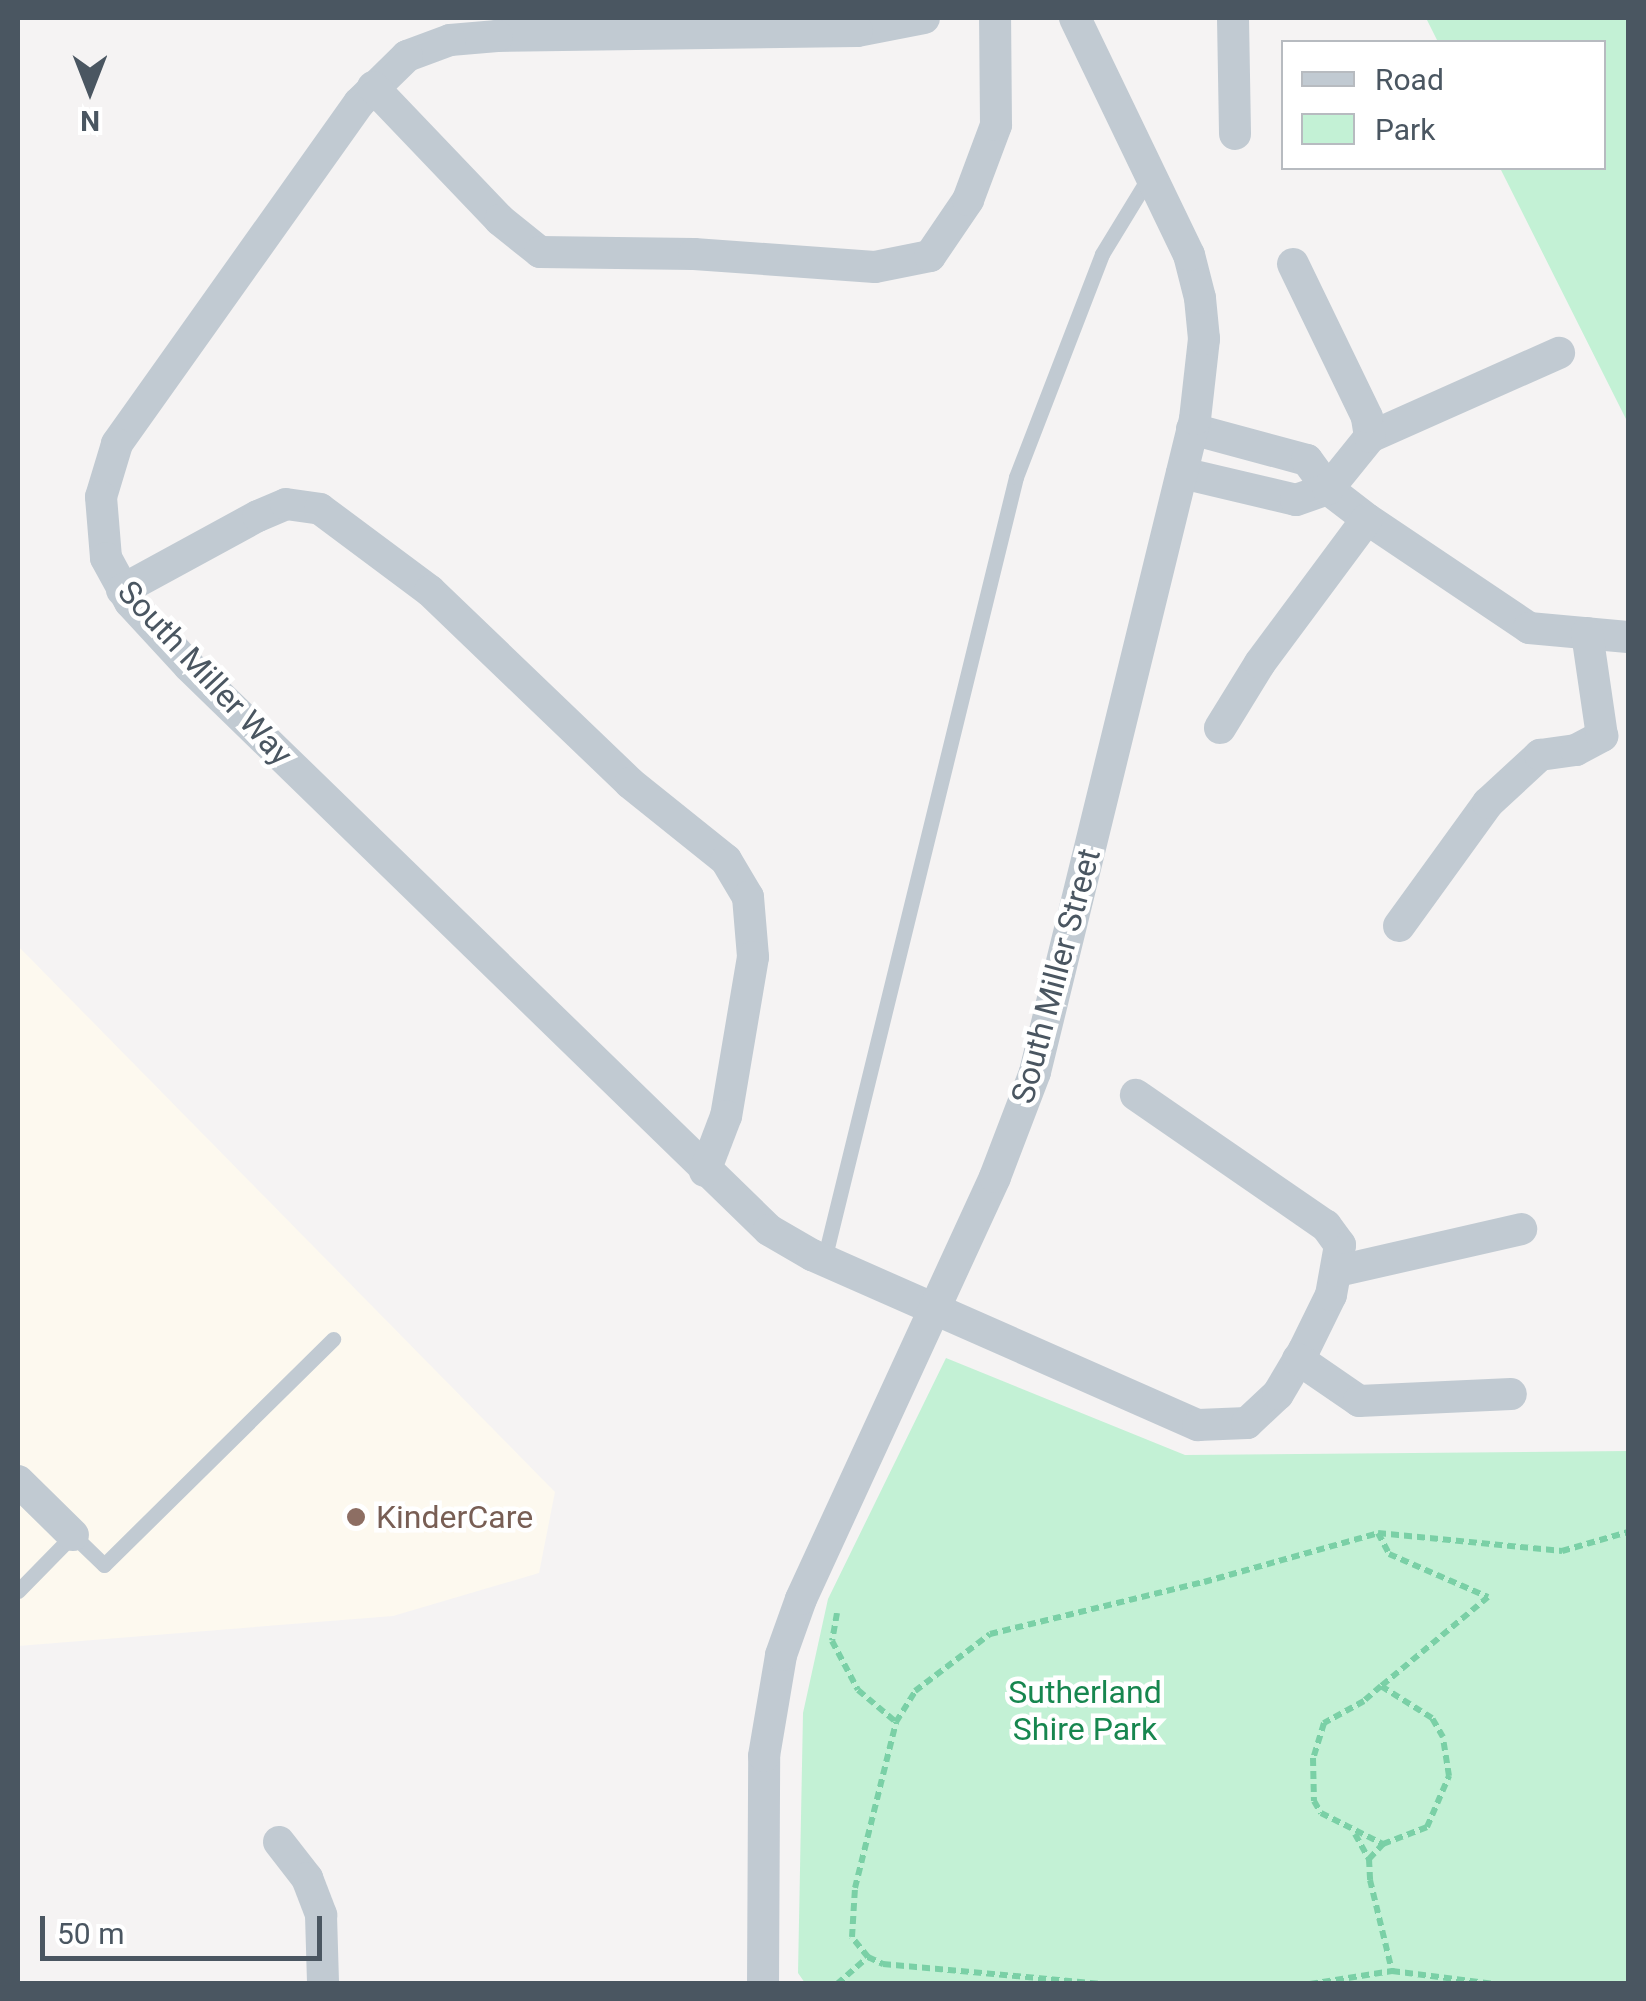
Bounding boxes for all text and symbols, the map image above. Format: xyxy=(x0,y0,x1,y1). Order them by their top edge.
north arrow xyxy=(40,40,140,140)
legend xyxy=(1281,40,1606,170)
text: Road xyxy=(1375,62,1444,97)
text: N xyxy=(80,104,100,137)
text: Park xyxy=(1375,112,1435,147)
street label: South Miller Way xyxy=(110,573,300,773)
street label: South Miller Street xyxy=(1004,844,1108,1108)
place label: KinderCare xyxy=(376,1498,533,1536)
marker: KinderCare xyxy=(345,1506,367,1528)
park label: Sutherland Shire Park xyxy=(1008,1674,1162,1749)
scale bar xyxy=(45,1896,328,1958)
text: 50 m xyxy=(57,1916,124,1951)

